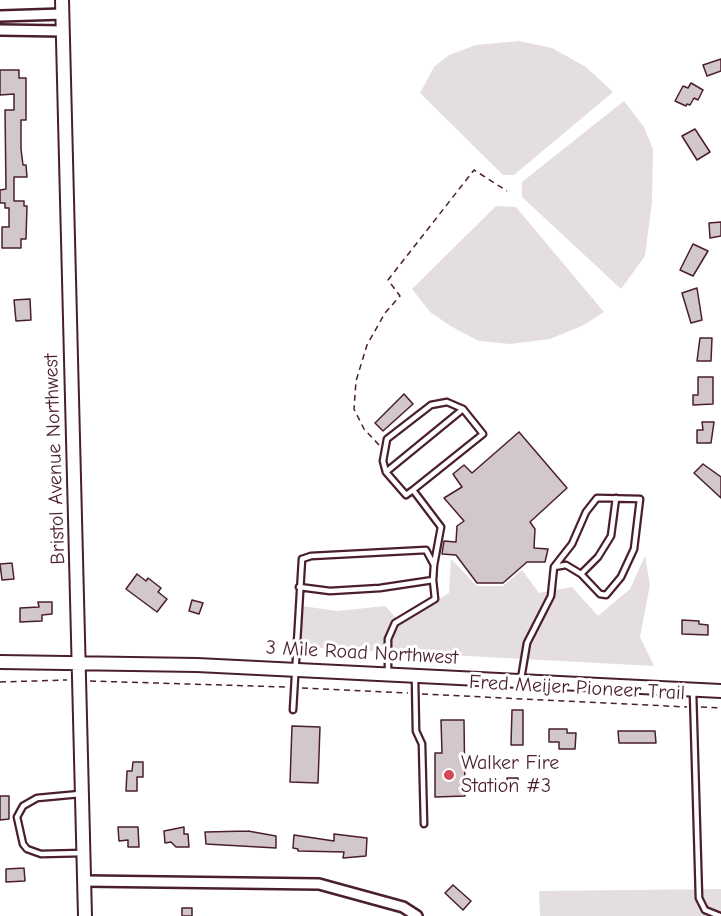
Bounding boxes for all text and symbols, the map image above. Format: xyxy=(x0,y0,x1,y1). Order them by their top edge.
street label: Bristol Avenue Northwest xyxy=(39,353,71,565)
street label: 3 Mile Road Northwest xyxy=(265,636,459,670)
street label: Fred Meijer Pioneer Trail xyxy=(468,670,686,706)
place label: Walker Fire Station #3 xyxy=(461,751,559,798)
marker: Walker Fire Station #3 xyxy=(442,768,456,782)

